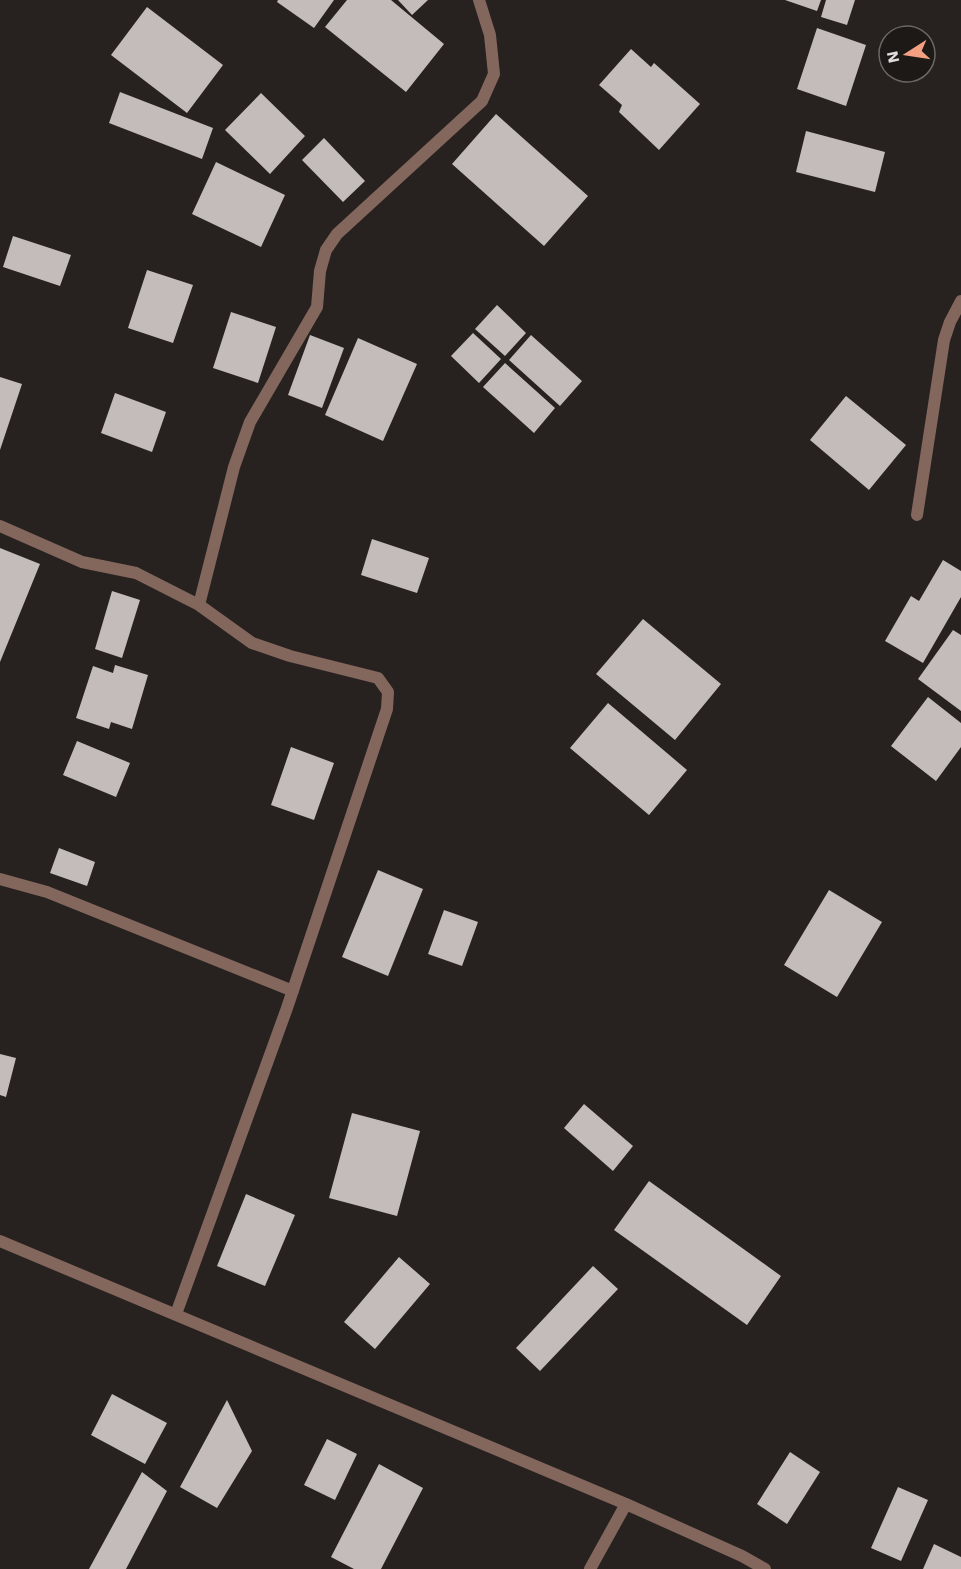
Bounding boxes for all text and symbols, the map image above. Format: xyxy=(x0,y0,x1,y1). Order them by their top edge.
north arrow xyxy=(877,24,937,84)
text: N xyxy=(882,49,903,65)

